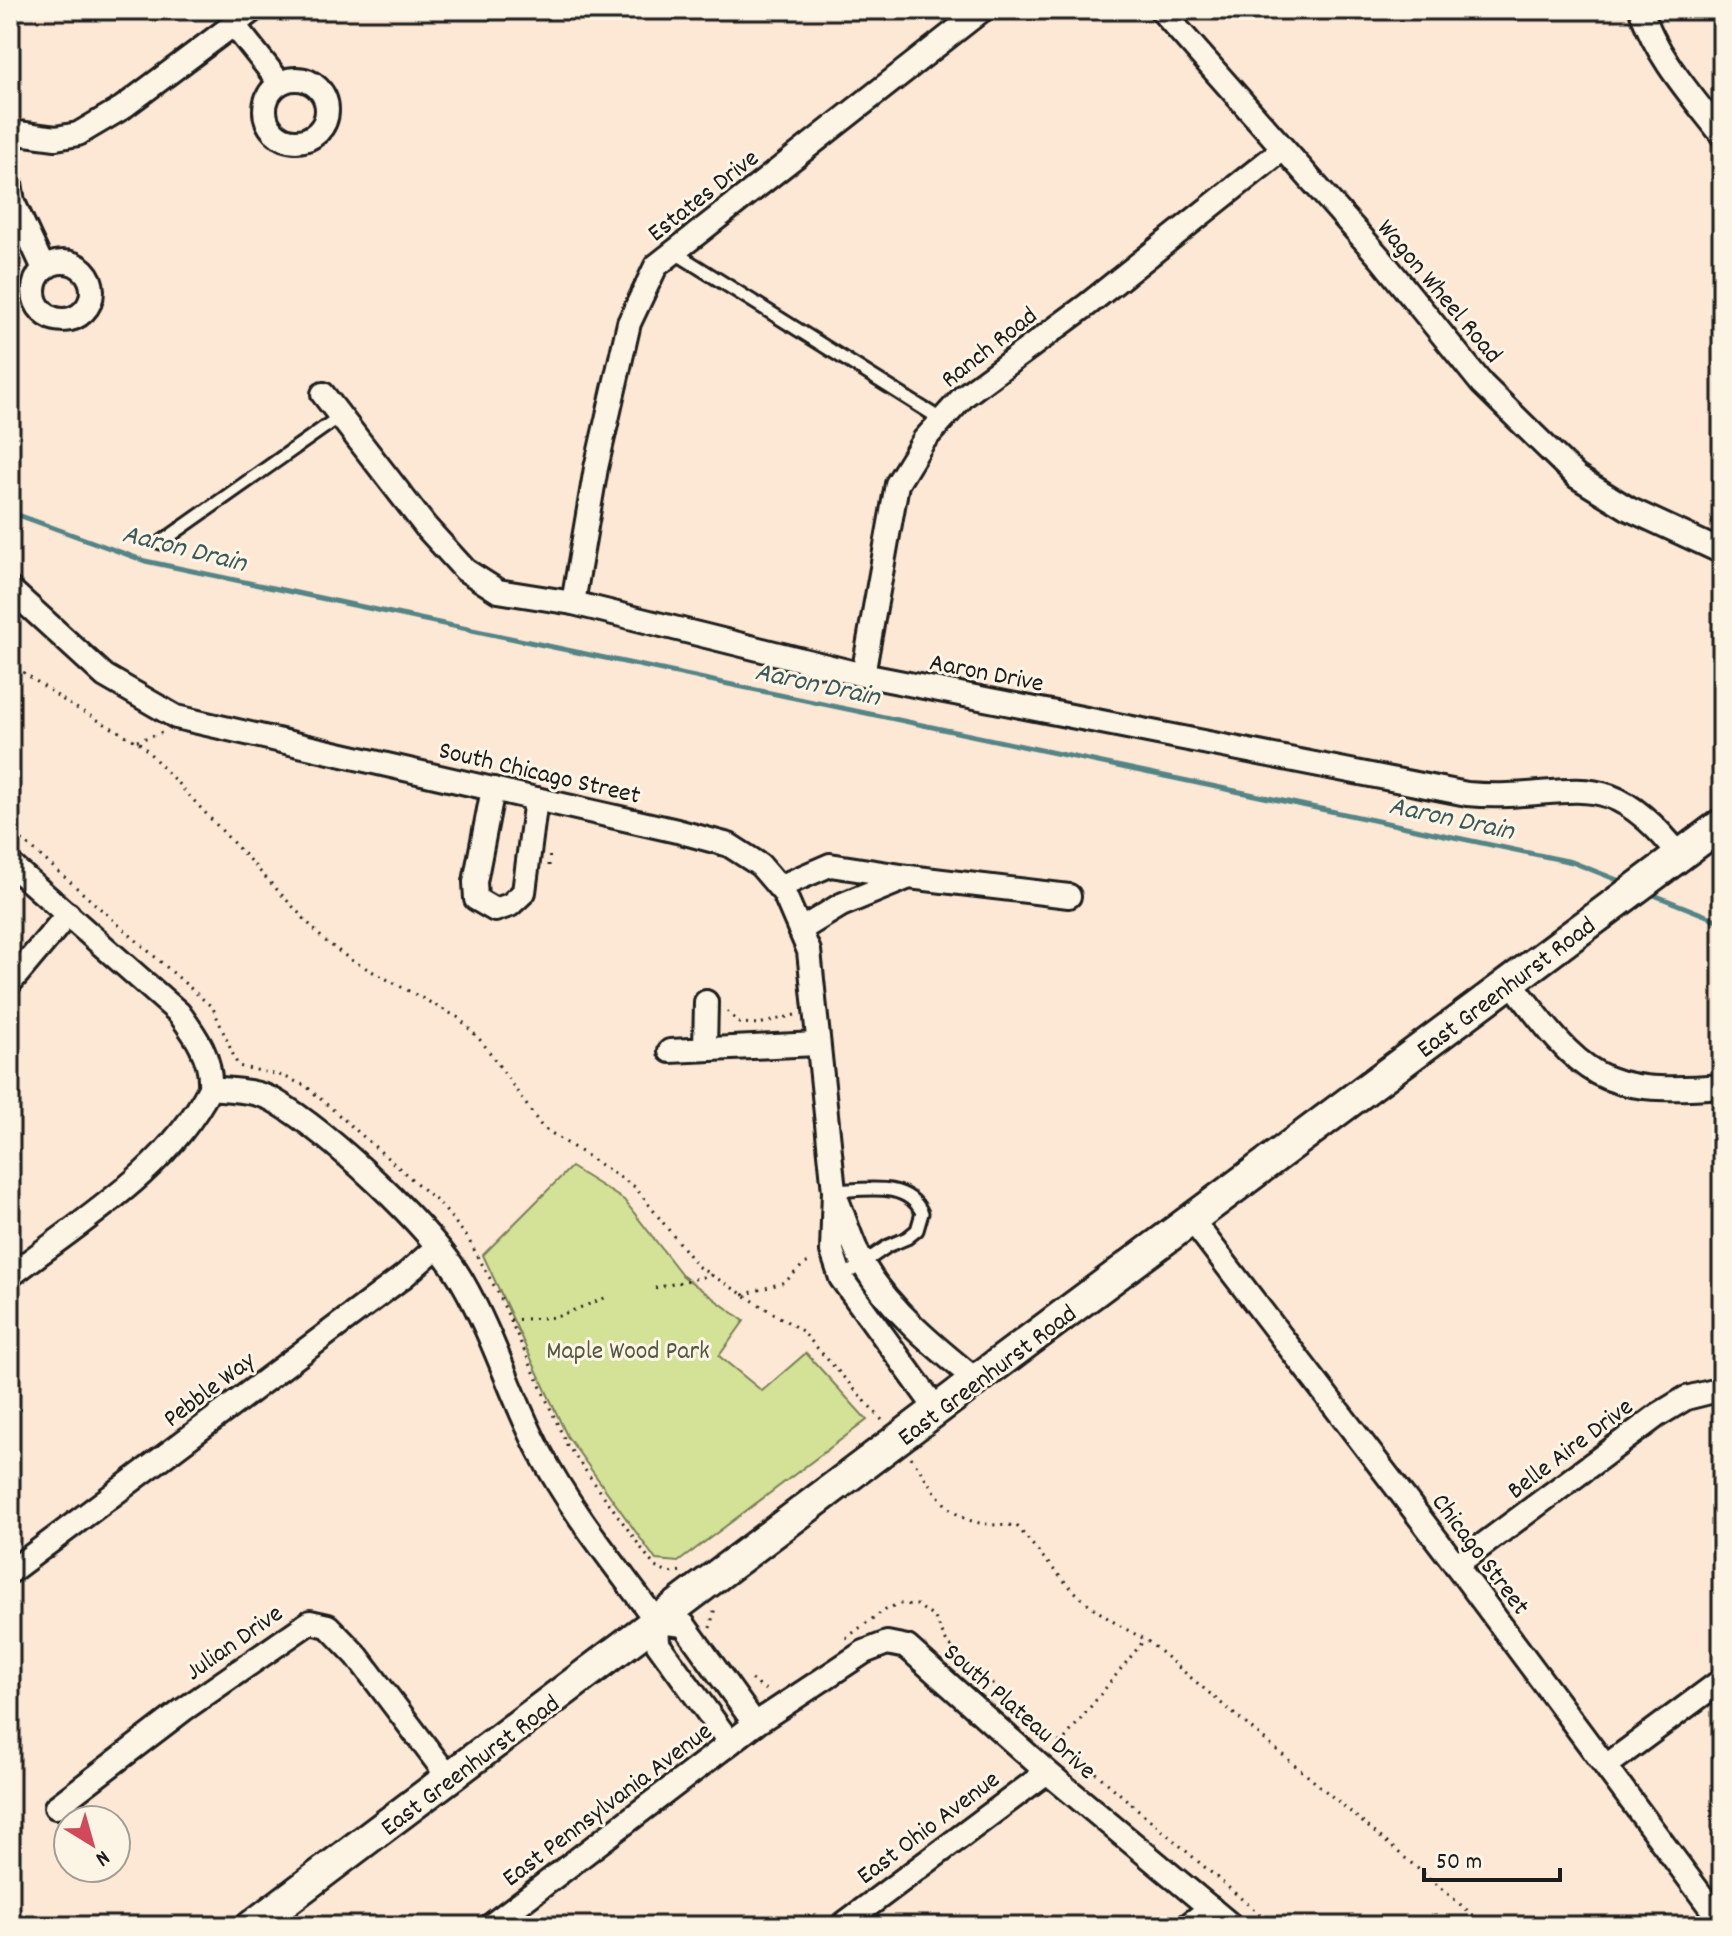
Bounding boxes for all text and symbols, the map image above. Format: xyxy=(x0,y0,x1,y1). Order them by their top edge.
street label: Estates Drive xyxy=(641,141,768,252)
street label: Wagon Wheel Road xyxy=(1367,212,1510,373)
street label: Ranch Road xyxy=(934,299,1046,398)
water label: Aaron Drain xyxy=(118,516,251,586)
street label: Aaron Drive xyxy=(926,645,1047,704)
water label: Aaron Drain xyxy=(751,654,884,720)
street label: South Chicago Street xyxy=(435,733,644,816)
water label: Aaron Drain xyxy=(1385,788,1518,854)
street label: East Greenhurst Road xyxy=(1410,909,1605,1069)
street label: East Greenhurst Road xyxy=(891,1297,1086,1457)
park label: Maple Wood Park xyxy=(546,1334,710,1371)
street label: Pebble Way xyxy=(156,1344,264,1438)
street label: Belle Aire Drive xyxy=(1500,1390,1642,1510)
street label: Chicago Street xyxy=(1421,1486,1538,1624)
street label: Julian Drive xyxy=(179,1597,291,1691)
street label: South Plateau Drive xyxy=(934,1636,1103,1790)
street label: East Greenhurst Road xyxy=(374,1687,569,1847)
street label: East Pennsylvania Avenue xyxy=(495,1714,721,1897)
street label: East Ohio Avenue xyxy=(850,1763,1008,1895)
north arrow xyxy=(52,1804,132,1884)
scale bar xyxy=(1424,1832,1560,1882)
text: N xyxy=(88,1842,116,1873)
text: 50 m xyxy=(1436,1846,1482,1880)

